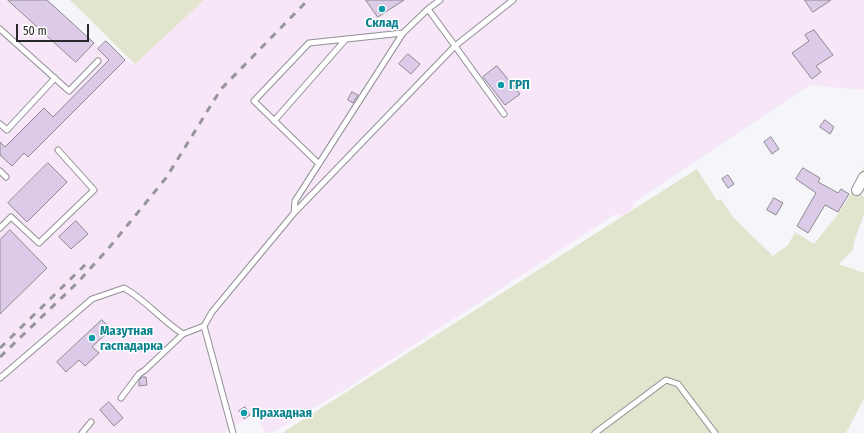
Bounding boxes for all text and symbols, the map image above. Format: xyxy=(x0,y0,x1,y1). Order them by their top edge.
marker: Склад xyxy=(377,4,387,14)
place label: Склад xyxy=(366,15,398,31)
scale bar xyxy=(18,16,91,42)
text: 50 m xyxy=(23,24,47,38)
place label: ГРП xyxy=(509,77,530,93)
marker: ГРП xyxy=(496,80,506,90)
place label: Мазутная гаспадарка xyxy=(100,323,163,354)
marker: Мазутная гаспадарка xyxy=(87,333,97,343)
place label: Прахадная xyxy=(252,405,312,421)
marker: Прахадная xyxy=(239,408,249,418)

